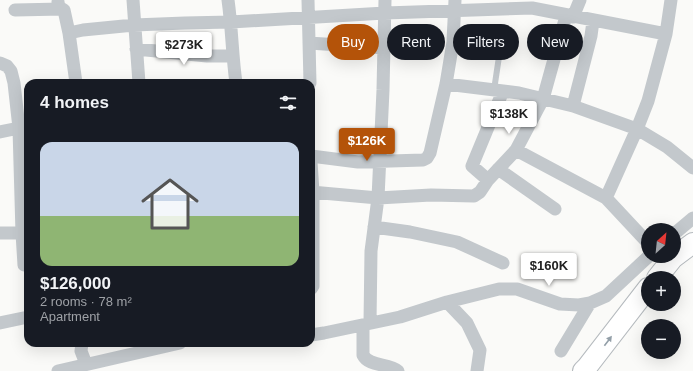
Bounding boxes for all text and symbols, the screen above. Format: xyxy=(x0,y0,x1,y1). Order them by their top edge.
chip: Buy xyxy=(327,24,379,60)
chip: Rent xyxy=(387,24,445,60)
chip: Filters xyxy=(453,24,519,60)
chip: New xyxy=(527,24,583,60)
pin: $273K xyxy=(156,32,212,66)
text: $273K xyxy=(165,37,203,52)
icon: filters xyxy=(277,92,299,114)
text: 4 homes xyxy=(40,93,109,112)
pin: $138K xyxy=(481,101,537,135)
text: $138K xyxy=(490,106,528,121)
pin: $126K xyxy=(339,128,395,162)
text: $126K xyxy=(348,133,386,148)
icon: home xyxy=(134,168,206,240)
north arrow xyxy=(641,223,681,263)
map controls xyxy=(641,223,681,359)
pin: $160K xyxy=(521,253,577,287)
text: $160K xyxy=(530,258,568,273)
button: + xyxy=(641,271,681,311)
text: $126,000 xyxy=(40,274,111,293)
text: 2 rooms · 78 m² xyxy=(40,294,132,309)
text: Apartment xyxy=(40,309,100,324)
button: − xyxy=(641,319,681,359)
one-way arrow xyxy=(603,335,612,346)

